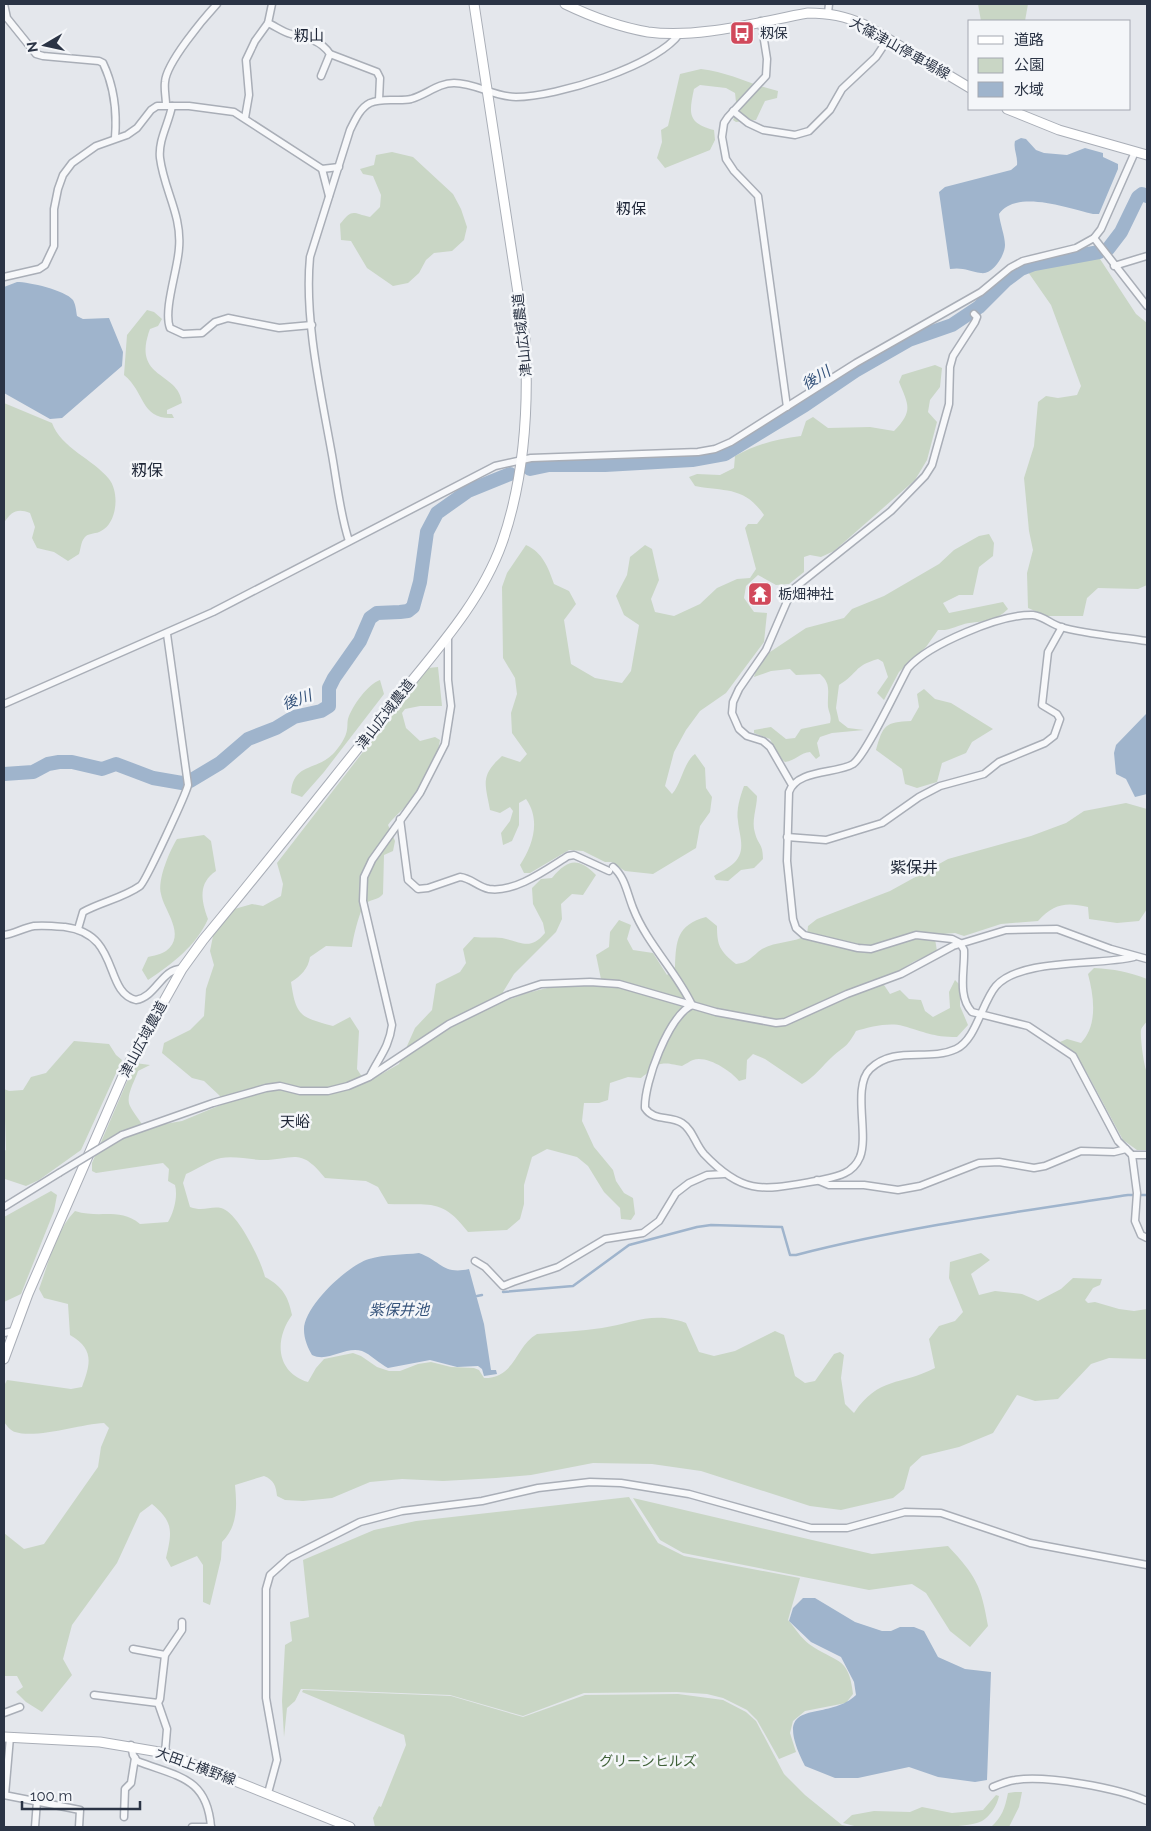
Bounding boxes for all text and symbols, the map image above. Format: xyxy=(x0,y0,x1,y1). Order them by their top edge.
street label: 大篠津山停車場線 xyxy=(847,14,953,82)
north arrow xyxy=(20,20,70,70)
bus stop icon: 籾保 xyxy=(729,20,755,46)
legend xyxy=(968,20,1131,110)
place label: 籾保 xyxy=(760,25,788,41)
district label: 籾山 xyxy=(294,27,324,45)
text: 道路 xyxy=(1014,31,1044,49)
text: N xyxy=(23,41,41,54)
text: 公園 xyxy=(1014,56,1044,74)
text: 水域 xyxy=(1014,81,1044,99)
district label: 籾保 xyxy=(616,200,646,218)
street label: 津山広域農道 xyxy=(510,292,534,378)
water label: 後川 xyxy=(799,361,835,394)
district label: 籾保 xyxy=(131,461,163,480)
temple icon: 栃畑神社 xyxy=(747,581,773,607)
place label: 栃畑神社 xyxy=(778,586,834,602)
street label: 津山広域農道 xyxy=(353,676,417,752)
water label: 後川 xyxy=(280,686,316,714)
district label: 紫保井 xyxy=(890,858,938,877)
street label: 津山広域農道 xyxy=(116,998,170,1080)
district label: 天峪 xyxy=(280,1113,310,1131)
water label: 紫保井池 xyxy=(369,1301,431,1319)
street label: 大田上横野線 xyxy=(154,1744,238,1788)
park label: グリーンヒルズ xyxy=(599,1753,697,1769)
scale bar xyxy=(22,1778,140,1810)
text: 100 m xyxy=(30,1787,72,1805)

